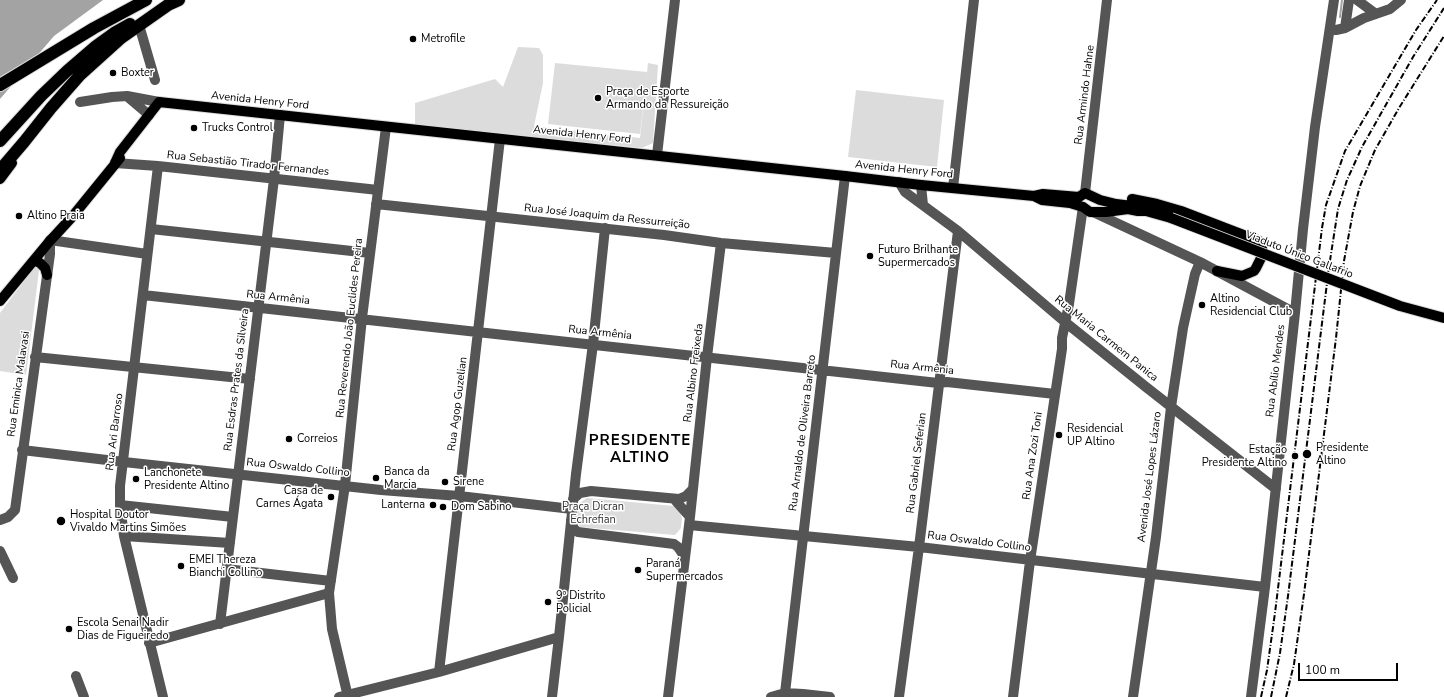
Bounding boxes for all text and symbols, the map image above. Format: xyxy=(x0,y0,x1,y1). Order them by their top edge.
place label: Metrofile xyxy=(421,32,465,46)
marker: Metrofile xyxy=(408,34,418,44)
street label: Rua Armindo Hahne xyxy=(1072,44,1098,146)
place label: Boxter xyxy=(121,66,154,80)
marker: Boxter xyxy=(108,68,118,78)
place label: Praça de Esporte Armando da Ressureição xyxy=(606,85,729,111)
street label: Avenida Henry Ford xyxy=(210,89,310,113)
marker: Praça de Esporte Armando da Ressureição xyxy=(593,93,603,103)
place label: Trucks Control xyxy=(202,121,273,135)
marker: Trucks Control xyxy=(189,123,199,133)
street label: Avenida Henry Ford xyxy=(532,123,632,147)
street label: Rua Sebastião Tirador Fernandes xyxy=(166,149,330,179)
street label: Avenida Henry Ford xyxy=(854,158,954,182)
street label: Rua José Joaquim da Ressurreição xyxy=(523,202,691,232)
place label: Altino Praia xyxy=(27,209,85,223)
marker: Altino Praia xyxy=(14,211,24,221)
street label: Viaduto Único Gallafrio xyxy=(1243,228,1355,282)
street label: Rua Reverendo João Euclides Pereira xyxy=(334,237,366,419)
place label: Futuro Brilhante Supermercados xyxy=(878,243,958,269)
marker: Futuro Brilhante Supermercados xyxy=(865,251,875,261)
street label: Rua Armênia xyxy=(245,288,311,308)
place label: Altino Residencial Club xyxy=(1210,292,1292,318)
street label: Rua Maria Carmem Panica xyxy=(1052,293,1160,385)
marker: Altino Residencial Club xyxy=(1197,300,1207,310)
street label: Rua Esdras Prates da Silveira xyxy=(222,308,252,452)
street label: Rua Armênia xyxy=(567,323,633,343)
street label: Rua Albino Freixeda xyxy=(681,323,707,423)
street label: Rua Abílio Mendes xyxy=(1264,324,1288,418)
street label: Rua Eminica Malavasi xyxy=(5,330,33,438)
street label: Rua Arnaldo de Oliveira Barreto xyxy=(787,354,819,512)
street label: Rua Agop Guzelian xyxy=(446,356,470,452)
street label: Rua Armênia xyxy=(889,358,955,378)
street label: Rua Ari Barroso xyxy=(104,392,126,472)
street label: Rua Ana Zozi Toni xyxy=(1020,411,1046,501)
street label: Avenida José Lopes Lázaro xyxy=(1135,411,1165,543)
street label: Rua Gabriel Seferian xyxy=(904,412,930,514)
place label: Residencial UP Altino xyxy=(1067,422,1123,448)
marker: Residencial UP Altino xyxy=(1054,430,1064,440)
place label: Correios xyxy=(297,432,338,446)
district label: PRESIDENTE ALTINO xyxy=(589,432,691,467)
marker: Correios xyxy=(284,434,294,444)
place label: Presidente Altino xyxy=(1316,441,1369,467)
place label: Estação Presidente Altino xyxy=(1202,443,1287,469)
marker: Presidente Altino xyxy=(1301,448,1313,460)
marker: Estação Presidente Altino xyxy=(1290,451,1300,461)
street label: Rua Oswaldo Collino xyxy=(246,456,350,480)
place label: Banca da Marcia xyxy=(384,465,429,491)
place label: Lanchonete Presidente Altino xyxy=(144,466,229,492)
marker: Banca da Marcia xyxy=(371,473,381,483)
marker: Lanchonete Presidente Altino xyxy=(131,474,141,484)
place label: Sirene xyxy=(453,475,484,489)
marker: Sirene xyxy=(440,477,450,487)
place label: Casa de Carnes Ágata xyxy=(256,484,323,510)
marker: Casa de Carnes Ágata xyxy=(326,492,336,502)
place label: Lanterna xyxy=(381,498,425,512)
marker: Lanterna xyxy=(428,500,438,510)
place label: Dom Sabino xyxy=(451,500,511,514)
park label: Praça Dicran Echrefian xyxy=(562,500,624,526)
marker: Dom Sabino xyxy=(438,502,448,512)
place label: Hospital Doutor Vivaldo Martins Simões xyxy=(70,508,186,534)
marker: Hospital Doutor Vivaldo Martins Simões xyxy=(55,515,67,527)
street label: Rua Oswaldo Collino xyxy=(927,529,1031,555)
place label: EMEI Thereza Bianchi Collino xyxy=(189,553,262,579)
place label: Paraná Supermercados xyxy=(646,557,723,583)
marker: EMEI Thereza Bianchi Collino xyxy=(176,561,186,571)
marker: Paraná Supermercados xyxy=(633,565,643,575)
place label: 9º Distrito Policial xyxy=(556,589,605,615)
marker: 9º Distrito Policial xyxy=(543,597,553,607)
place label: Escola Senai Nadir Dias de Figueiredo xyxy=(77,616,169,642)
marker: Escola Senai Nadir Dias de Figueiredo xyxy=(64,624,74,634)
scale bar xyxy=(1300,655,1400,681)
text: 100 m xyxy=(1305,662,1340,678)

